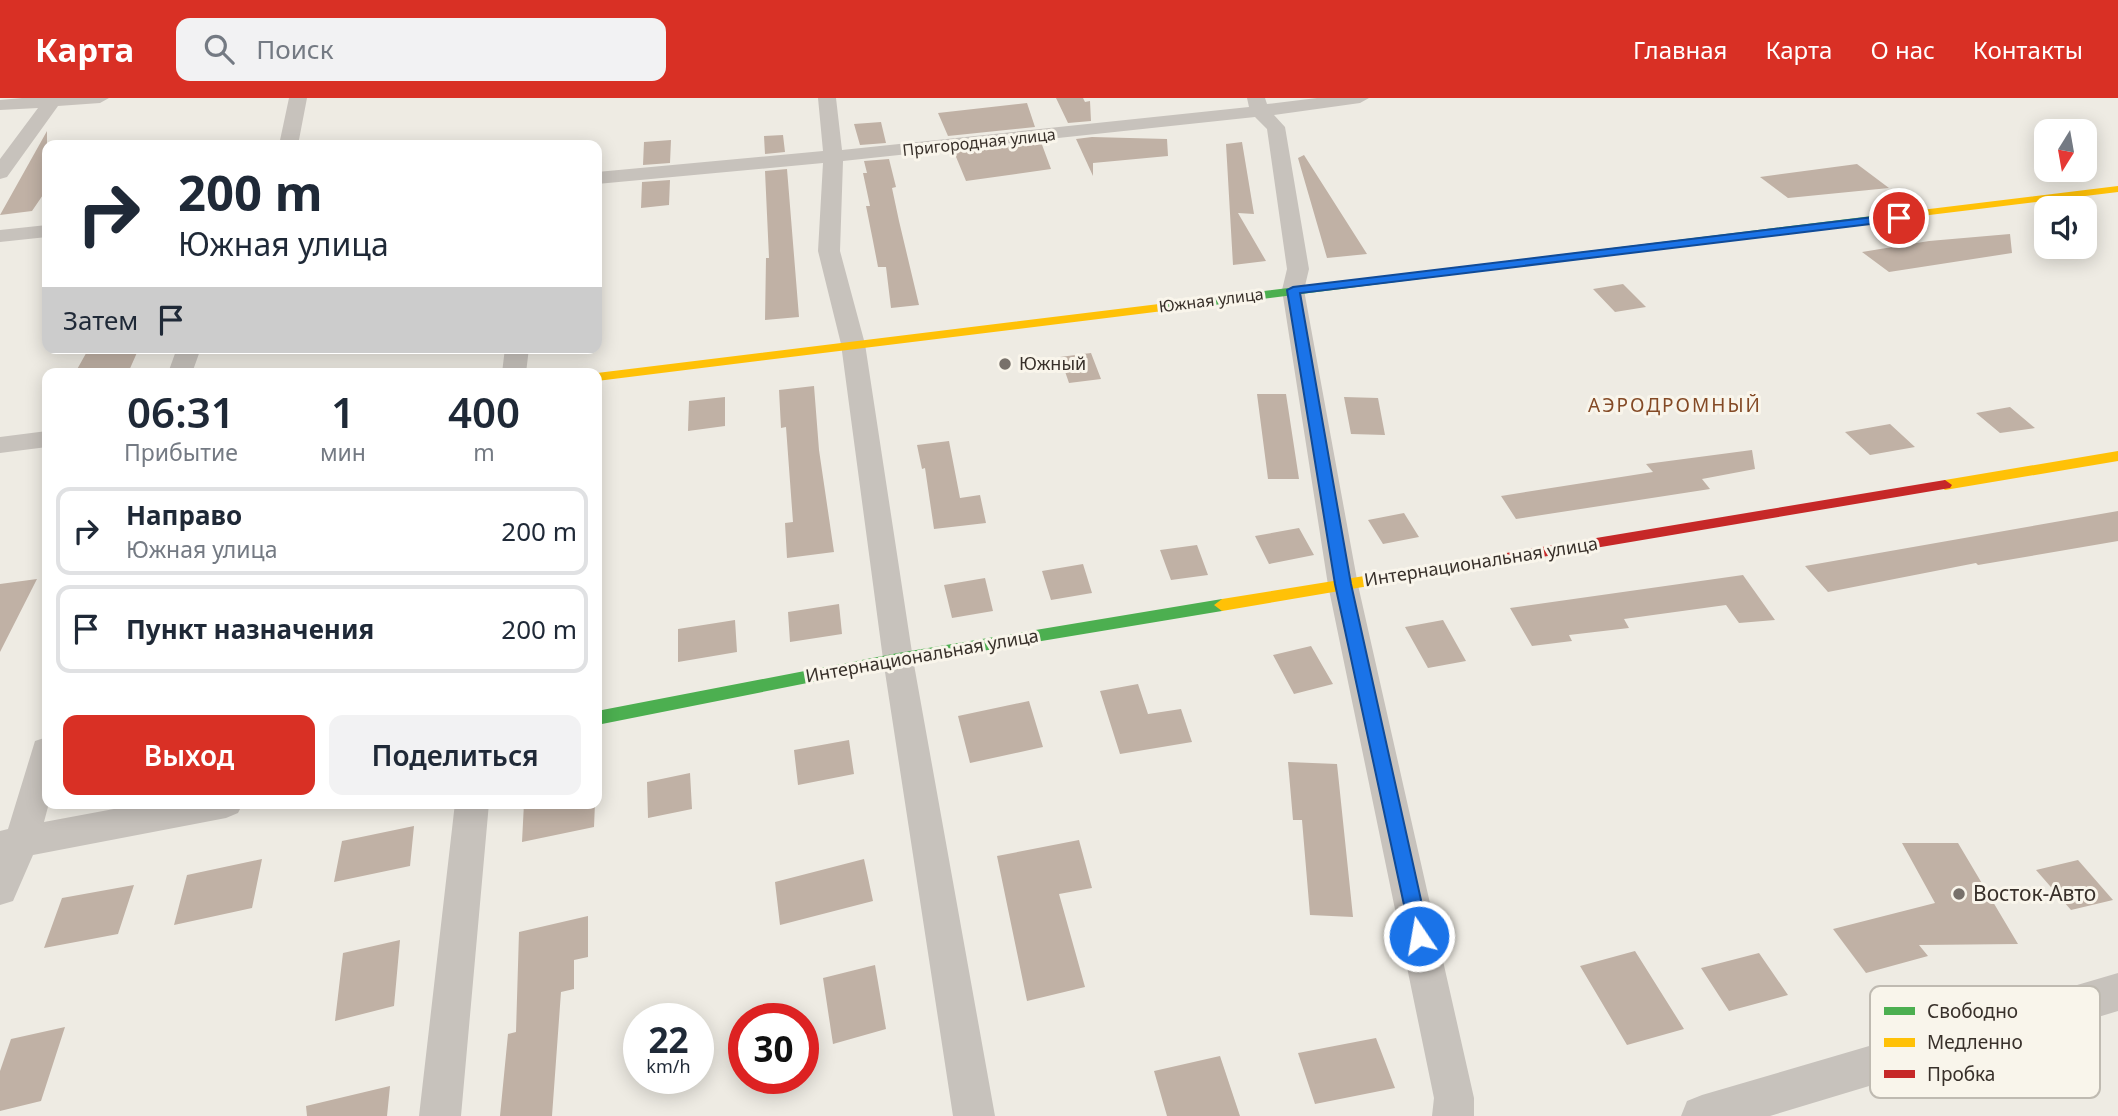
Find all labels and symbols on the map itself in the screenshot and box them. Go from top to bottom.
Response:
north arrow [2034,119,2096,182]
street label: Пригородная улица [901,123,1057,161]
pin [1869,188,1929,248]
street label: Южная улица [1157,283,1265,317]
place label: Южный [1019,351,1086,375]
marker: Южный [997,356,1013,372]
district label: АЭРОДРОМНЫЙ [1588,392,1762,418]
street label: Интернациональная улица [1362,531,1599,591]
street label: Интернациональная улица [803,623,1040,687]
place label: Восток-Авто [1973,879,2096,907]
marker: Восток-Авто [1951,886,1967,902]
position arrow [1382,899,1456,973]
legend [1870,986,2100,1098]
text: Свободно [1927,998,2018,1024]
speed limit sign: 30 [728,1003,819,1094]
text: Медленно [1927,1029,2023,1055]
text: Пробка [1927,1061,1995,1087]

